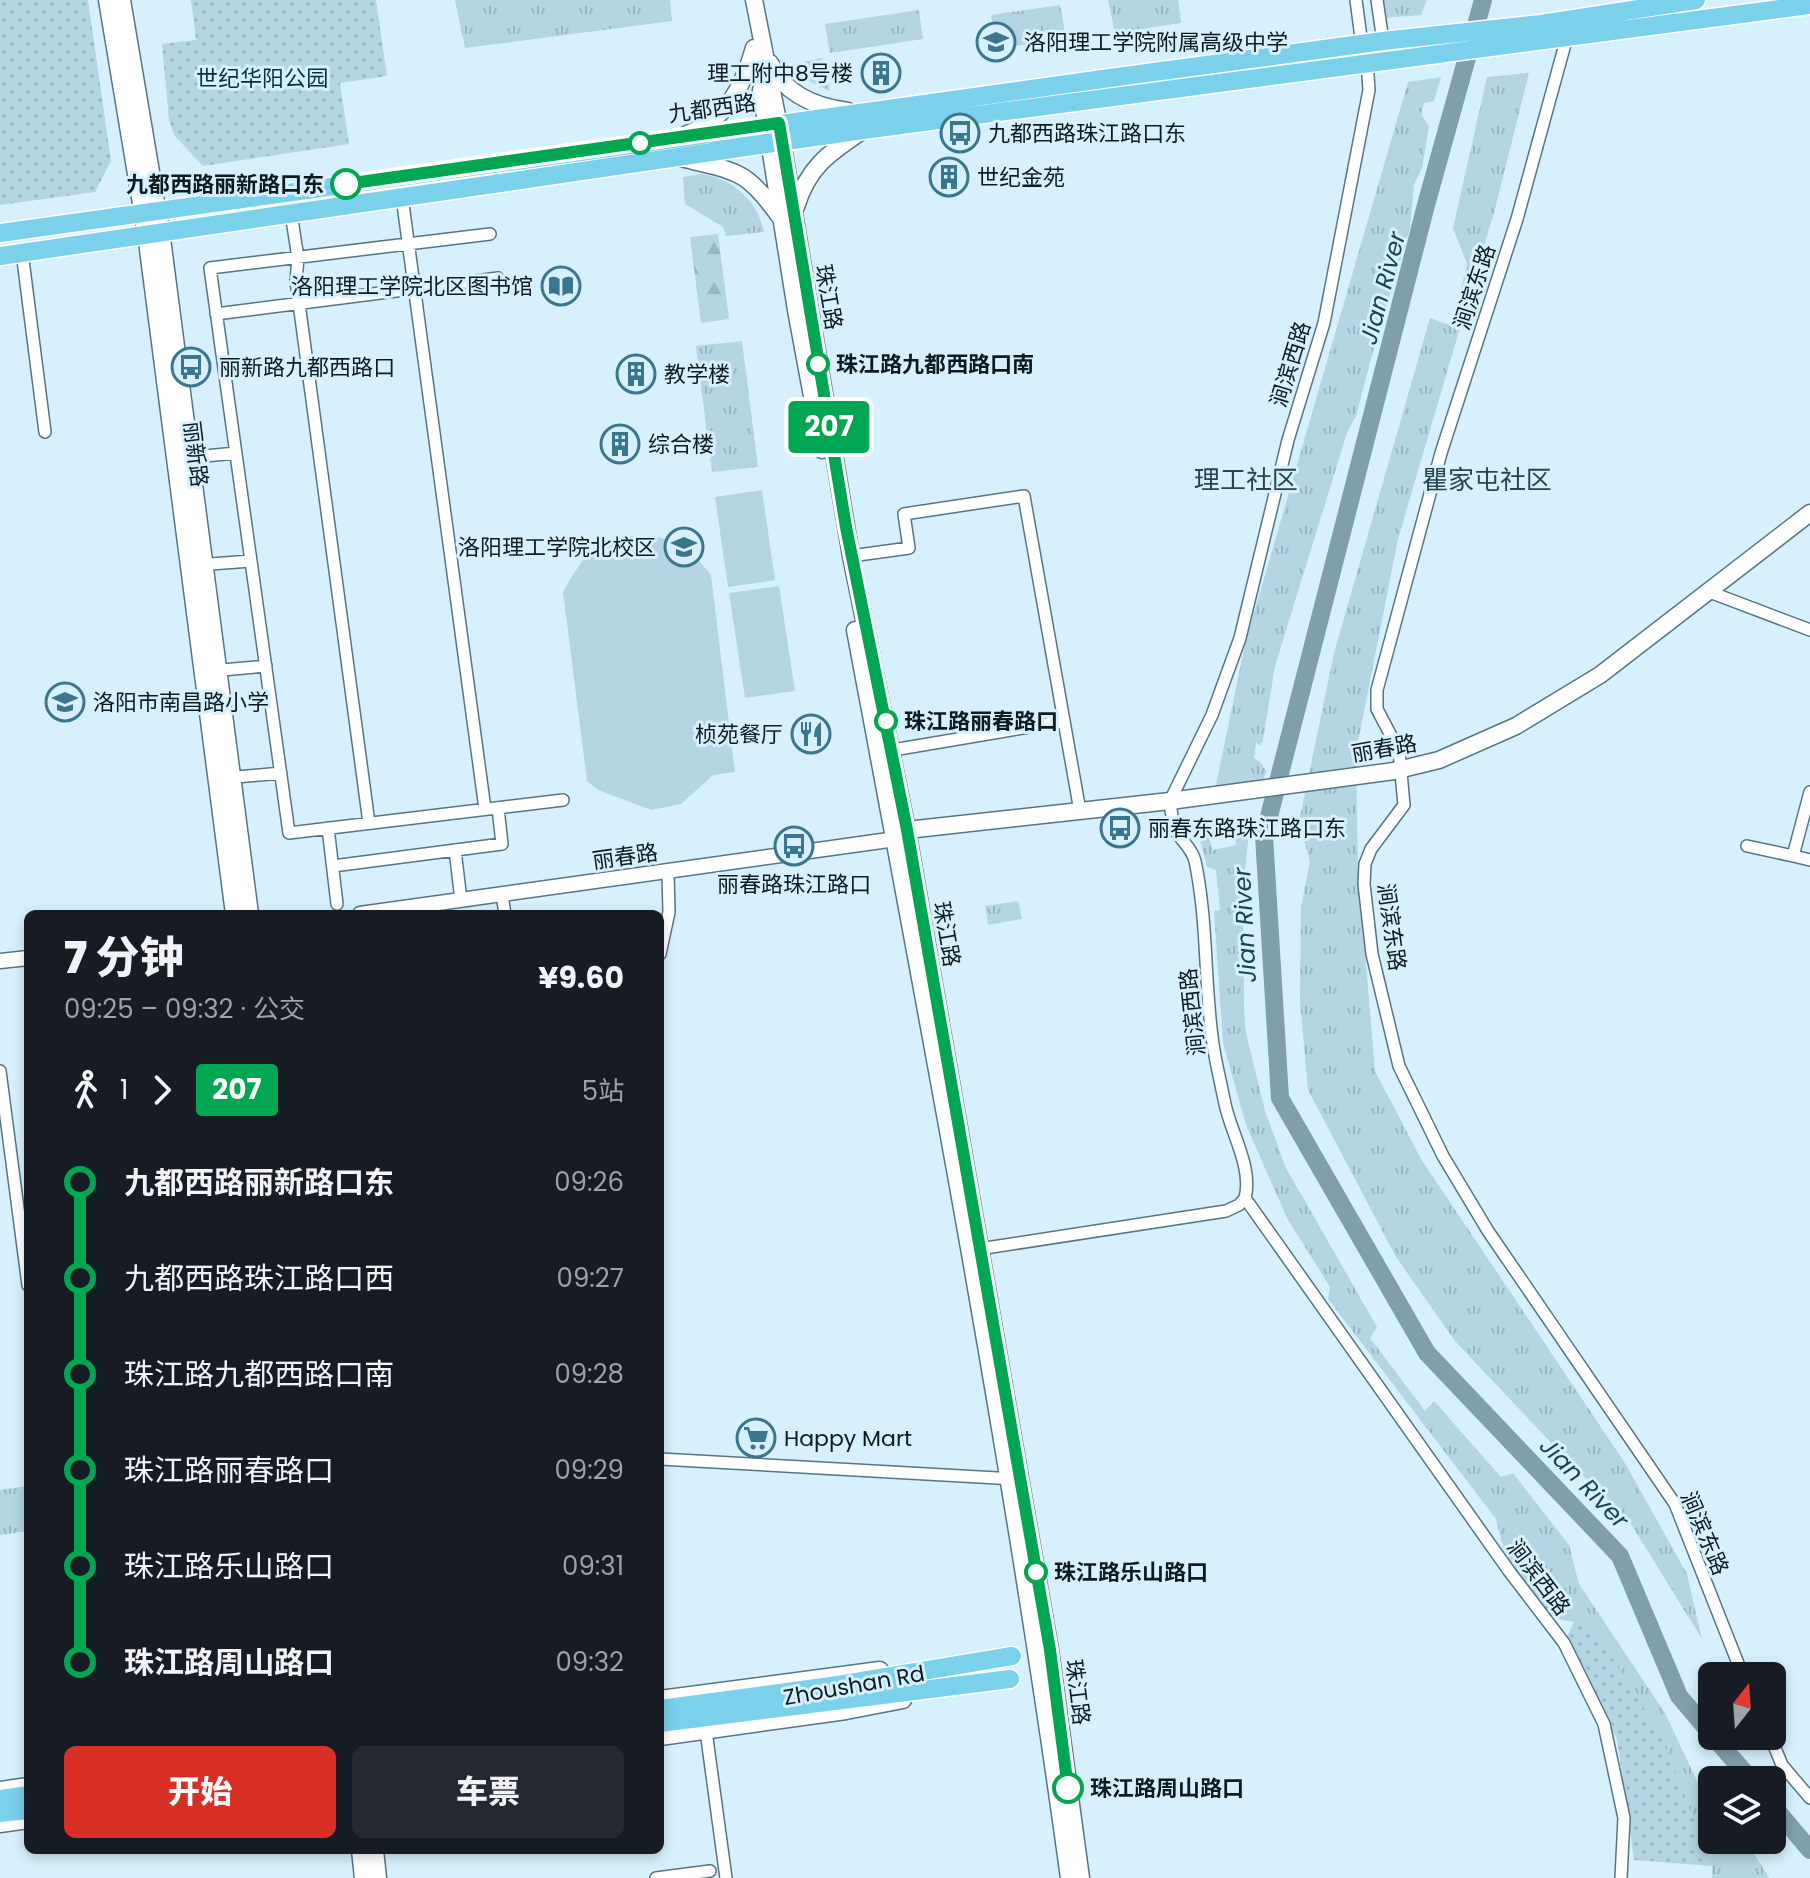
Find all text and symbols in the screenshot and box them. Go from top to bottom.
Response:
school or university icon: 洛阳理工学院附属高级中学 [975,21,1017,63]
place label: 洛阳理工学院附属高级中学 [1024,27,1288,58]
building icon: 理工附中8号楼 [860,52,902,94]
place label: 理工附中8号楼 [707,58,853,89]
park label: 世纪华阳公园 [196,63,328,94]
street label: 九都西路 [666,87,758,130]
bus stop icon: 九都西路珠江路口东 [939,112,981,154]
place label: 九都西路珠江路口东 [988,118,1186,149]
unlabelled marker [629,132,651,154]
building icon: 世纪金苑 [928,156,970,198]
place label: 世纪金苑 [977,162,1065,193]
place label: 九都西路丽新路口东 [126,169,324,200]
marker: 九都西路丽新路口东 [331,169,361,199]
water label: Jian River [1352,227,1414,348]
street label: 涧滨东路 [1446,241,1503,334]
street label: 珠江路 [808,262,850,332]
library icon: 洛阳理工学院北区图书馆 [540,265,582,307]
place label: 洛阳理工学院北区图书馆 [291,271,533,302]
street label: 涧滨西路 [1263,318,1318,411]
bus stop icon: 丽新路九都西路口 [170,346,212,388]
place label: 珠江路九都西路口南 [836,349,1034,380]
place label: 丽新路九都西路口 [219,352,395,383]
building icon: 教学楼 [615,353,657,395]
marker: 珠江路九都西路口南 [807,353,829,375]
place label: 教学楼 [664,359,730,390]
line badge: 207 [783,401,875,453]
text: 207 [804,407,854,446]
street label: 丽新路 [176,419,215,489]
building icon: 综合楼 [599,423,641,465]
place label: 综合楼 [648,429,714,460]
district label: 理工社区 [1194,462,1298,498]
district label: 瞿家屯社区 [1422,462,1552,498]
school or university icon: 洛阳理工学院北校区 [663,526,705,568]
place label: 洛阳理工学院北校区 [458,532,656,563]
school or university icon: 洛阳市南昌路小学 [44,681,86,723]
place label: 洛阳市南昌路小学 [93,687,269,718]
place label: 珠江路丽春路口 [904,706,1058,737]
marker: 珠江路丽春路口 [875,710,897,732]
restaurant icon: 桢苑餐厅 [790,713,832,755]
place label: 桢苑餐厅 [695,719,783,750]
street label: 丽春路 [1349,727,1419,769]
bus stop icon: 丽春东路珠江路口东 [1099,807,1141,849]
place label: 丽春东路珠江路口东 [1148,813,1346,844]
bus stop icon: 丽春路珠江路口 [773,825,815,867]
street label: 丽春路 [590,837,660,876]
water label: Jian River [1225,866,1264,983]
place label: 丽春路珠江路口 [717,869,871,900]
street label: 涧滨东路 [1370,881,1413,973]
street label: 珠江路 [926,899,968,969]
text: 7 分钟 [64,927,183,988]
text: ¥9.60 [538,956,624,999]
street label: 涧滨西路 [1172,967,1213,1057]
text: 09:25 – 09:32 · 公交 [64,991,305,1027]
icon: walk [64,1068,108,1112]
icon: forward [140,1068,184,1112]
text: 207 [212,1070,262,1109]
text: 1 [120,1072,128,1108]
text: 5站 [582,1073,624,1109]
text: 九都西路丽新路口东 [124,1161,394,1204]
text: 09:26 [554,1164,624,1200]
text: 九都西路珠江路口西 [124,1257,394,1300]
text: 09:27 [557,1260,624,1296]
text: 珠江路九都西路口南 [124,1353,394,1396]
text: 09:28 [554,1356,624,1392]
supermarket icon: Happy Mart [735,1417,777,1459]
place label: Happy Mart [784,1423,912,1454]
water label: Jian River [1532,1430,1637,1536]
text: 珠江路丽春路口 [124,1449,334,1492]
text: 09:29 [554,1452,624,1488]
street label: 涧滨东路 [1673,1487,1736,1580]
street label: 涧滨西路 [1500,1533,1577,1622]
text: 珠江路乐山路口 [124,1545,334,1588]
text: 09:31 [562,1548,624,1584]
place label: 珠江路乐山路口 [1054,1557,1208,1588]
marker: 珠江路乐山路口 [1025,1561,1047,1583]
text: 珠江路周山路口 [124,1641,334,1684]
text: 09:32 [555,1644,624,1680]
street label: 珠江路 [1058,1657,1097,1727]
street label: Zhoushan Rd [781,1658,927,1713]
north arrow [1698,1662,1786,1750]
map controls [1698,1662,1786,1854]
button: 开始 [64,1746,336,1838]
button: 车票 [352,1746,624,1838]
button: layers [1698,1766,1786,1854]
marker: 珠江路周山路口 [1053,1773,1083,1803]
place label: 珠江路周山路口 [1090,1773,1244,1804]

